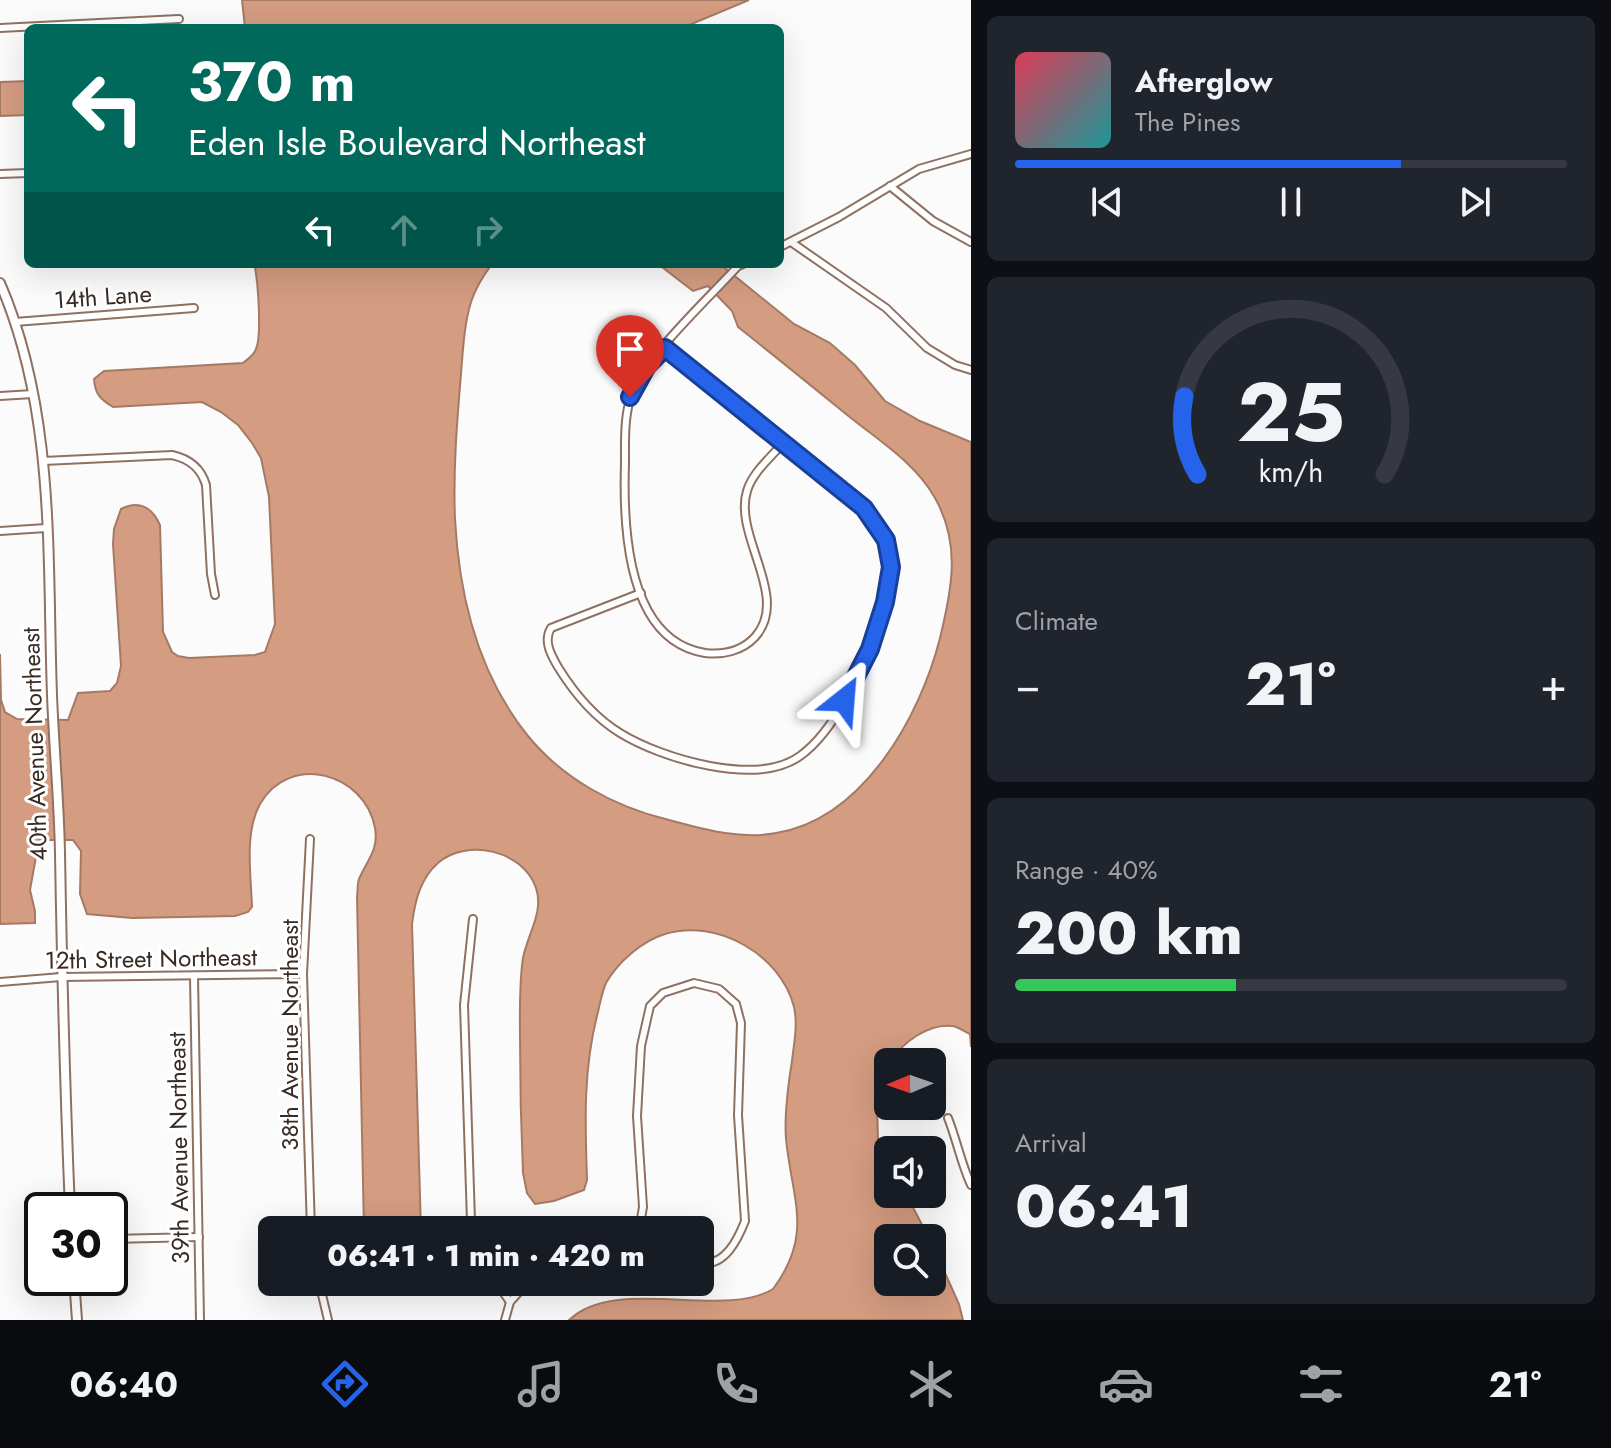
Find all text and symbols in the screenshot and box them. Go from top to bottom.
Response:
text: 370 m [188,41,356,122]
icon: left [56,56,160,160]
text: Afterglow [1135,60,1272,103]
text: The Pines [1135,103,1240,141]
text: Eden Isle Boulevard Northeast [188,116,646,168]
icon: previous [1085,180,1129,224]
icon: pause [1269,180,1313,224]
icon: next [1453,180,1497,224]
icon: left [298,208,342,252]
icon: ahead [382,208,426,252]
icon: right [466,208,510,252]
street label: 14th Lane [53,276,153,317]
pin [596,315,664,397]
icon: arrive [608,327,652,371]
text: 25 [1237,352,1345,472]
text: km/h [1259,451,1323,493]
text: Climate [1015,602,1098,640]
street label: 40th Avenue Northeast [13,626,56,861]
text: 21° [1245,641,1336,728]
text: − [1015,653,1041,717]
text: + [1540,653,1567,717]
position arrow [802,658,886,742]
text: Range · 40% [1015,851,1158,889]
text: 200 km [1015,890,1243,977]
street label: 38th Avenue Northeast [272,919,307,1151]
street label: 12th Street Northeast [45,939,258,978]
street label: 39th Avenue Northeast [159,1031,198,1264]
north arrow [874,1048,946,1120]
map controls [874,1048,946,1296]
text: Arrival [1015,1124,1087,1162]
button: sound [874,1136,946,1208]
text: 06:41 [1015,1163,1193,1250]
speed limit sign: 30 [24,1192,128,1296]
button: search [874,1224,946,1296]
text: 06:41 · 1 min · 420 m [327,1234,645,1277]
icon: directions [317,1356,373,1412]
icon: music [513,1356,569,1412]
icon: phone [708,1356,764,1412]
icon: climate [903,1356,959,1412]
icon: car [1098,1356,1154,1412]
icon: filters [1293,1356,1349,1412]
text: 06:40 [70,1358,178,1410]
text: 21° [1489,1358,1541,1410]

